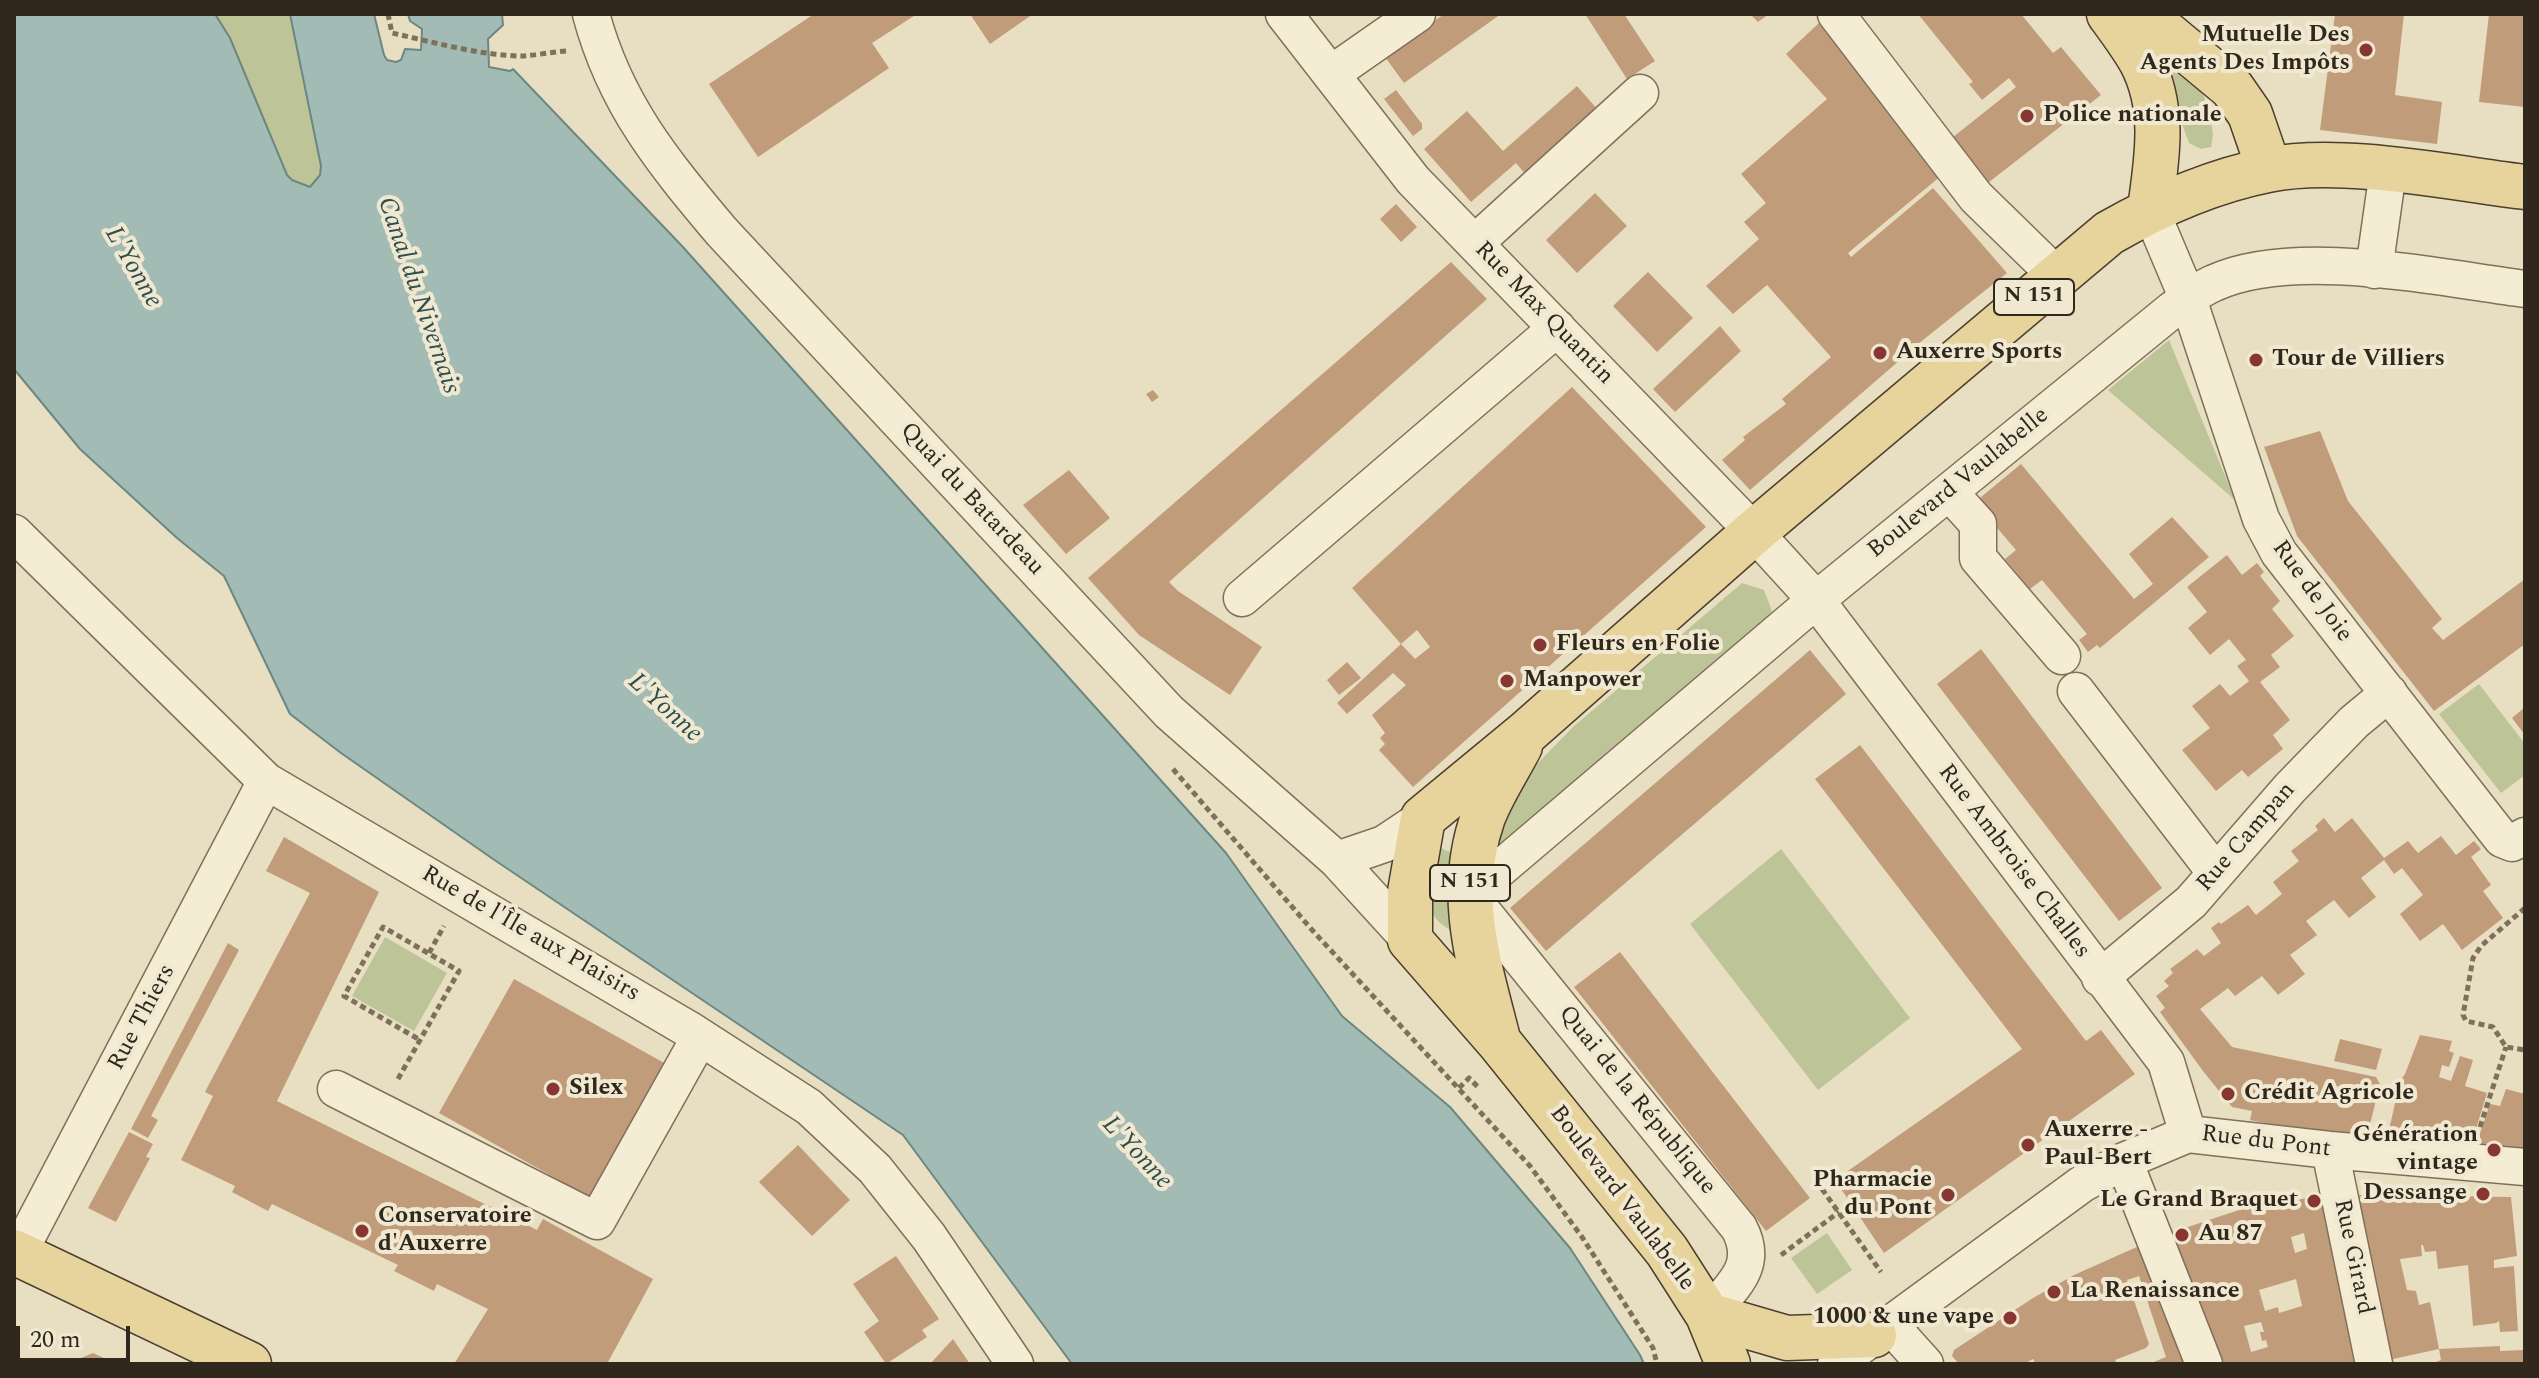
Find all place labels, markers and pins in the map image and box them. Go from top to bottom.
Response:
place label: Mutuelle Des Agents Des Impôts [2140,22,2350,78]
marker: Mutuelle Des Agents Des Impôts [2357,41,2375,59]
place label: Police nationale [2043,102,2222,130]
marker: Police nationale [2018,107,2036,125]
place label: Auxerre Sports [1896,339,2063,367]
marker: Auxerre Sports [1871,344,1889,362]
place label: Tour de Villiers [2272,346,2445,374]
marker: Tour de Villiers [2247,351,2265,369]
place label: Fleurs en Folie [1556,631,1720,659]
marker: Fleurs en Folie [1531,636,1549,654]
place label: Manpower [1523,667,1641,695]
marker: Manpower [1498,672,1516,690]
place label: Silex [569,1075,623,1103]
marker: Silex [544,1080,562,1098]
place label: Crédit Agricole [2244,1080,2414,1108]
marker: Crédit Agricole [2219,1085,2237,1103]
place label: Auxerre - Paul-Bert [2044,1117,2152,1173]
place label: Génération vintage [2353,1122,2478,1178]
marker: Auxerre - Paul-Bert [2019,1136,2037,1154]
marker: Génération vintage [2485,1141,2503,1159]
place label: Pharmacie du Pont [1813,1167,1932,1223]
place label: Dessange [2363,1180,2467,1208]
marker: Dessange [2474,1185,2492,1203]
marker: Pharmacie du Pont [1939,1186,1957,1204]
place label: Le Grand Braquet [2100,1187,2298,1215]
marker: Le Grand Braquet [2305,1192,2323,1210]
place label: Conservatoire d'Auxerre [378,1203,532,1259]
place label: Au 87 [2198,1221,2263,1249]
marker: Conservatoire d'Auxerre [353,1222,371,1240]
marker: Au 87 [2173,1226,2191,1244]
place label: La Renaissance [2070,1278,2240,1306]
marker: La Renaissance [2045,1283,2063,1301]
place label: 1000 & une vape [1813,1304,1994,1332]
marker: 1000 & une vape [2001,1309,2019,1327]

